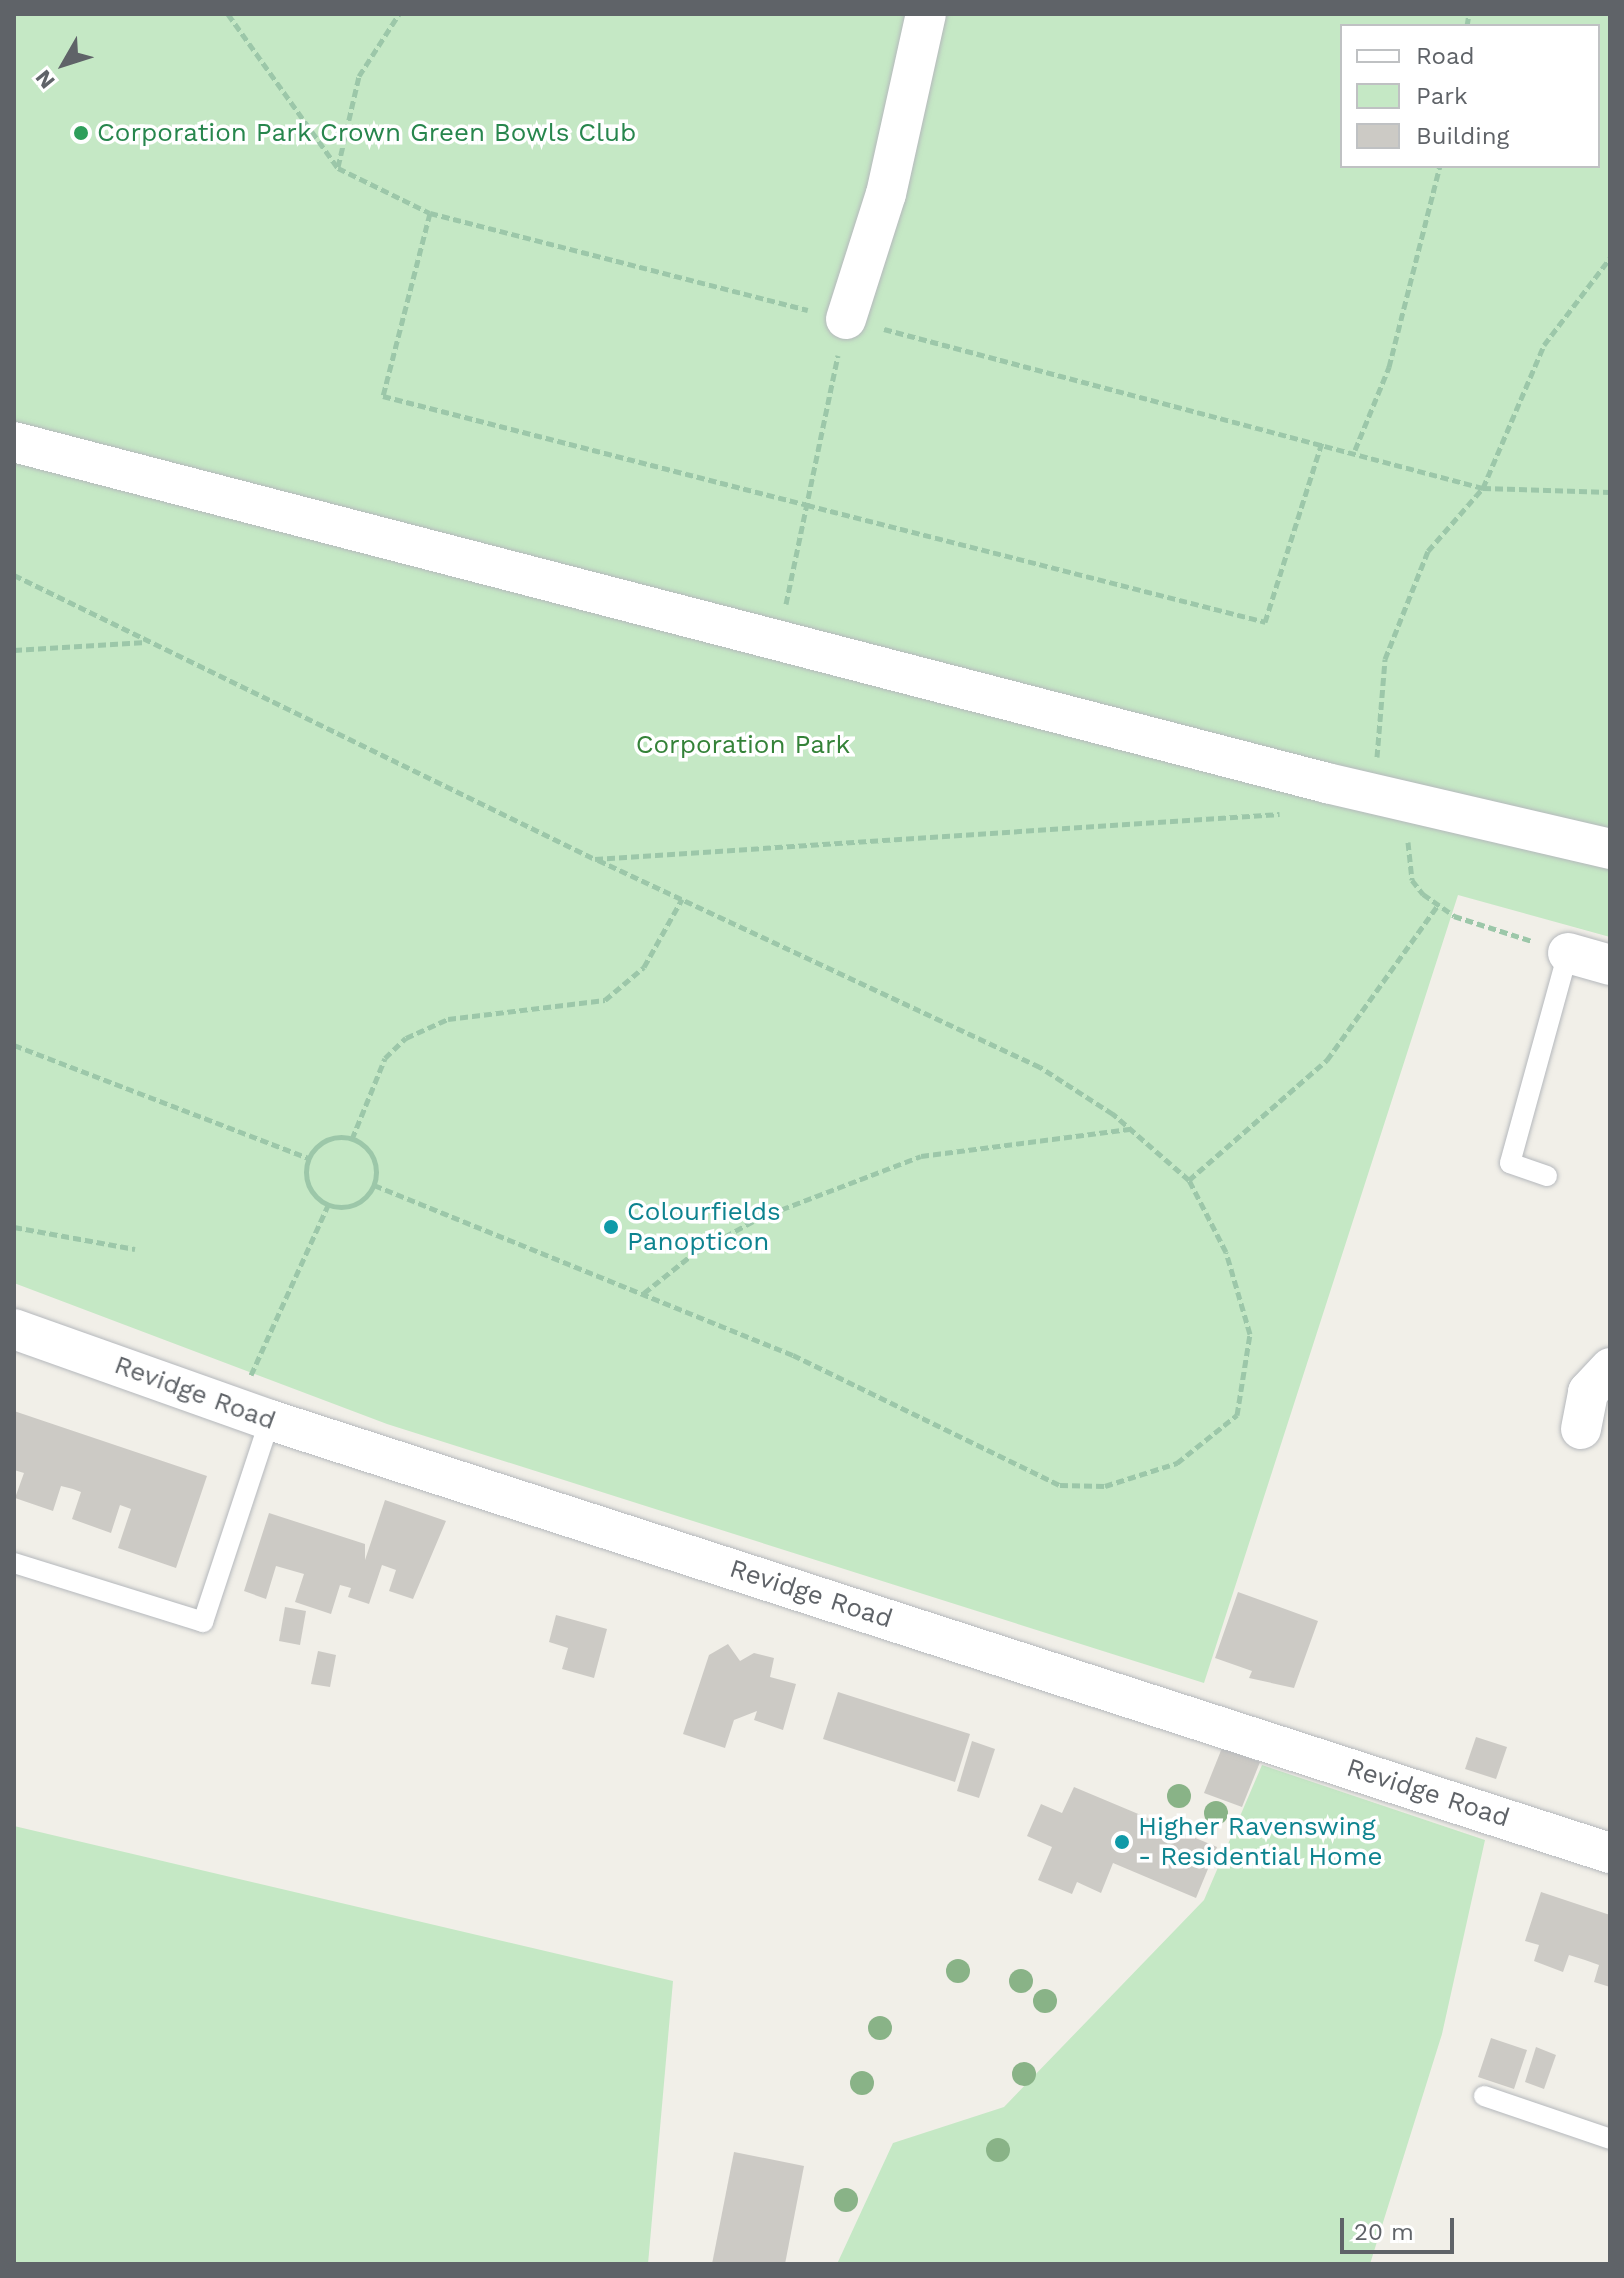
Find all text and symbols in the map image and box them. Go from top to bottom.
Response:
north arrow [24,24,104,104]
legend [1340,24,1600,168]
text: Road [1416,42,1475,70]
text: N [30,65,60,94]
text: Park [1416,82,1468,110]
place label: Corporation Park Crown Green Bowls Club [97,117,637,149]
text: Building [1416,122,1509,150]
marker: Corporation Park Crown Green Bowls Club [72,124,90,142]
park label: Corporation Park [636,729,850,761]
place label: Colourfields Panopticon [627,1196,781,1258]
marker: Colourfields Panopticon [602,1218,620,1236]
street label: Revidge Road [110,1349,280,1437]
street label: Revidge Road [726,1553,896,1635]
street label: Revidge Road [1343,1752,1513,1834]
place label: Higher Ravenswing - Residential Home [1138,1811,1383,1872]
marker: Higher Ravenswing - Residential Home [1113,1833,1131,1851]
scale bar [1344,2202,1458,2252]
text: 20 m [1354,2218,1414,2246]

